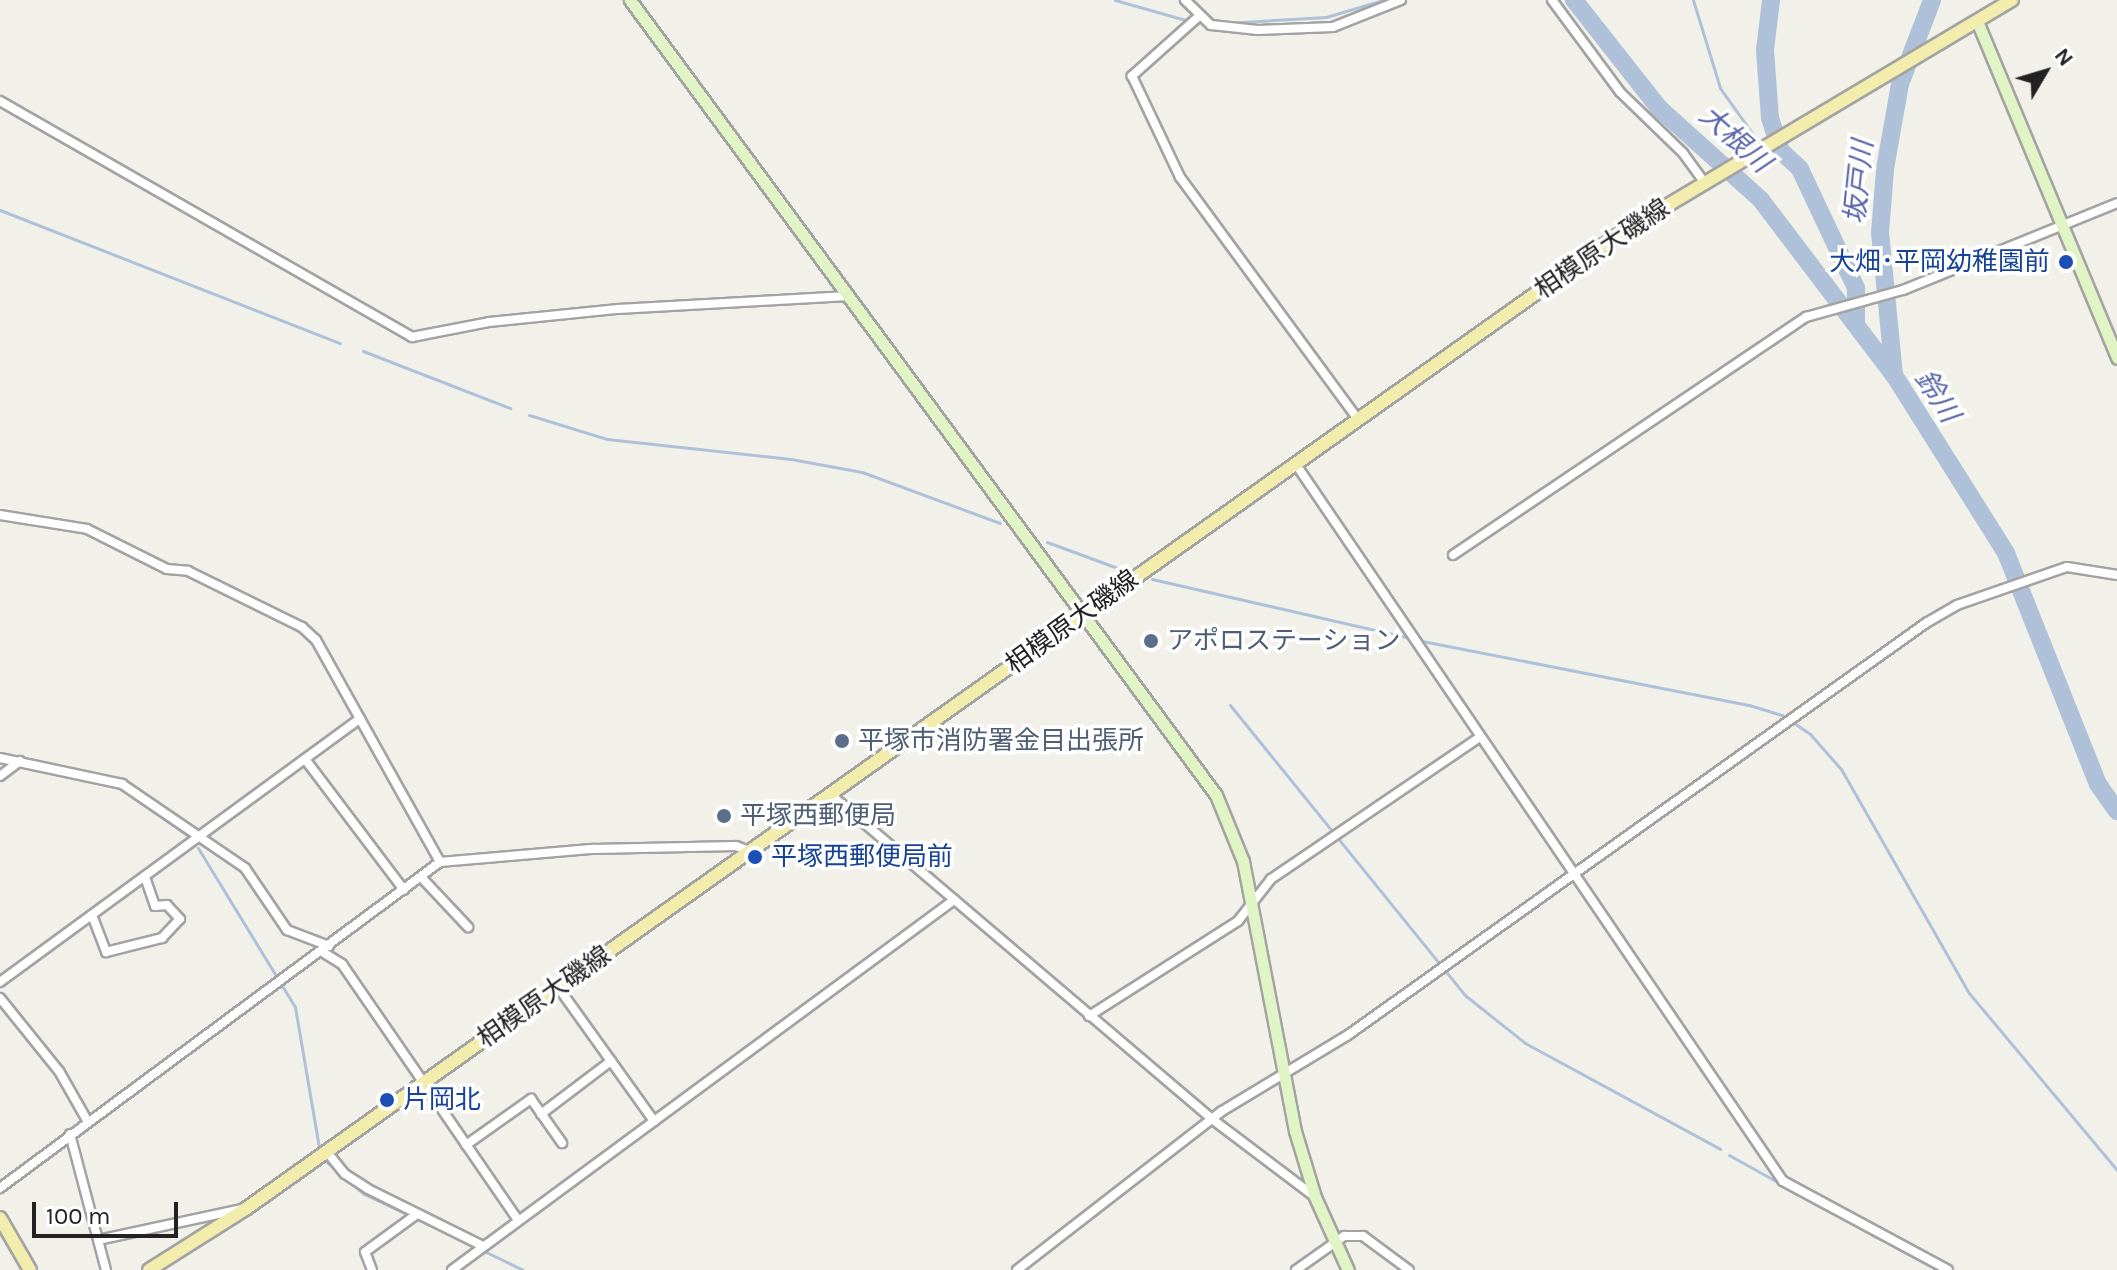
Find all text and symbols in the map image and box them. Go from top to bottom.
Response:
north arrow [2005,32,2085,112]
text: N [2049,43,2079,71]
water label: 大根川 [1693,98,1777,180]
water label: 坂戸川 [1838,138,1880,226]
street label: 相模原大磯線 [1529,192,1675,306]
place label: 大畑･平岡幼稚園前 [1829,246,2050,278]
marker: 大畑･平岡幼稚園前 [2057,253,2075,271]
water label: 鈴川 [1908,363,1966,429]
street label: 相模原大磯線 [1000,564,1144,680]
place label: アポロステーション [1167,625,1401,657]
marker: アポロステーション [1142,632,1160,650]
place label: 平塚市消防署金目出張所 [858,725,1144,757]
marker: 平塚市消防署金目出張所 [833,732,851,750]
place label: 平塚西郵便局 [740,800,896,832]
marker: 平塚西郵便局 [715,807,733,825]
place label: 平塚西郵便局前 [771,841,953,873]
marker: 平塚西郵便局前 [746,848,764,866]
street label: 相模原大磯線 [471,939,617,1055]
place label: 片岡北 [403,1084,481,1116]
marker: 片岡北 [378,1091,396,1109]
scale bar [36,1186,182,1236]
text: 100 m [46,1202,111,1230]

